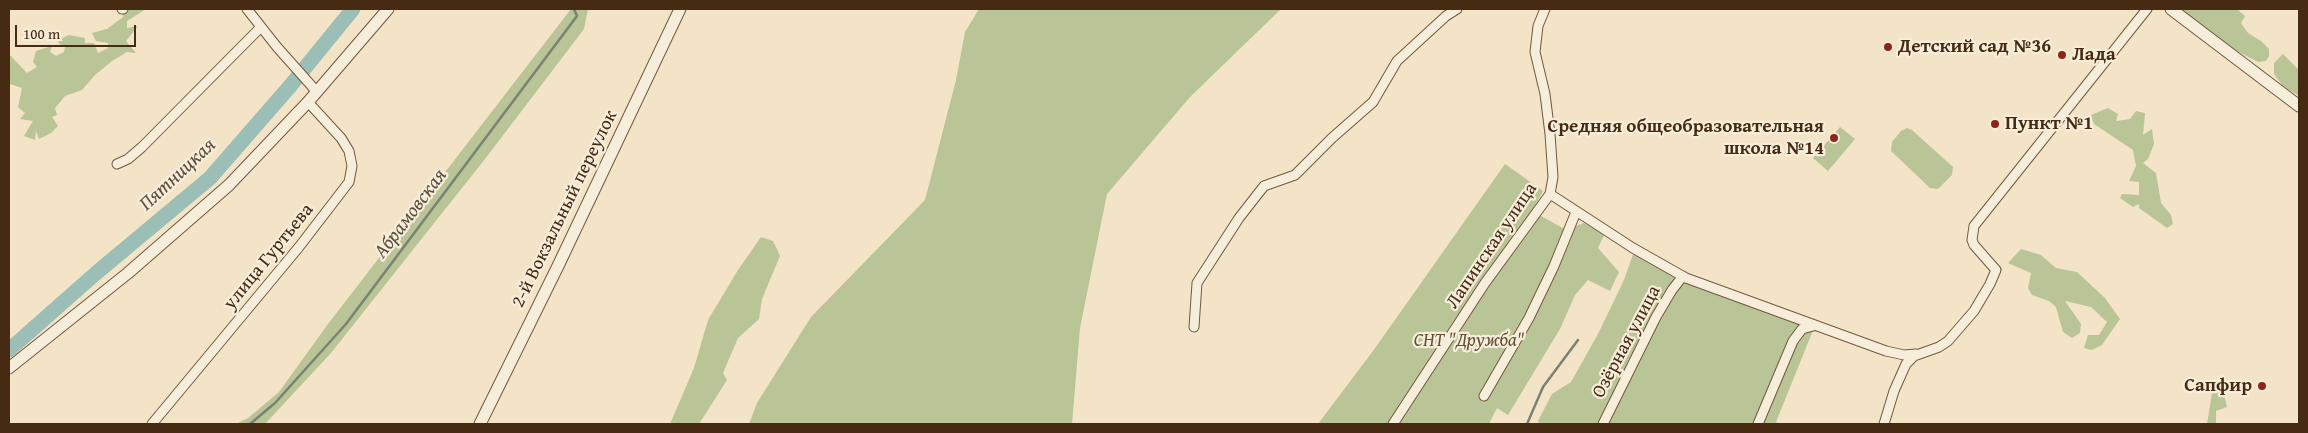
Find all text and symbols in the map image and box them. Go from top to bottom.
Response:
scale bar [18,15,139,47]
text: 100 m [23,23,60,44]
place label: Детский сад №36 [1898,36,2051,58]
marker: Детский сад №36 [1882,41,1894,53]
place label: Лада [2072,44,2116,66]
marker: Лада [2056,49,2068,61]
street label: 2-й Вокзальный переулок [507,107,623,311]
place label: Пункт №1 [2005,113,2093,135]
place label: Средняя общеобразовательная школа №14 [1548,116,1824,160]
marker: Пункт №1 [1989,118,2001,130]
marker: Средняя общеобразовательная школа №14 [1828,132,1840,144]
water label: Пятницкая [135,134,221,216]
water label: Абрамовская [370,164,452,264]
street label: Лапинская улица [1442,179,1542,313]
street label: улица Гуртьева [219,199,319,315]
street label: Озёрная улица [1588,282,1666,402]
park label: СНТ "Дружба" [1414,330,1524,352]
place label: Сапфир [2184,375,2252,397]
marker: Сапфир [2256,380,2268,392]

